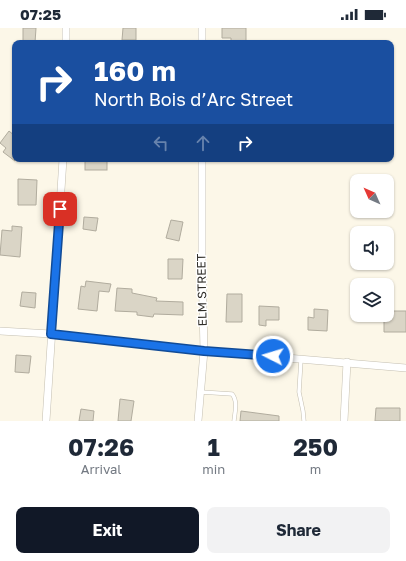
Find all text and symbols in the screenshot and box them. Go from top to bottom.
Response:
text: 07:25 [20,5,61,23]
text: 160 m [94,54,176,87]
icon: right [28,56,80,108]
text: North Bois d’Arc Street [94,88,293,110]
icon: left [150,132,172,154]
icon: ahead [192,132,214,154]
icon: right [234,132,256,154]
north arrow [350,174,394,218]
map controls [350,174,394,322]
pin [43,192,77,226]
icon: arrive [49,198,71,220]
button: sound [350,226,394,270]
street label: ELM STREET [193,253,210,327]
button: layers [350,278,394,322]
position arrow [252,335,294,377]
text: 07:26 [68,432,134,461]
text: 1 [207,432,220,461]
text: 250 [293,432,338,461]
text: Arrival [81,461,121,477]
text: min [202,461,225,477]
text: m [310,461,321,477]
button: Exit [16,507,199,553]
button: Share [207,507,390,553]

